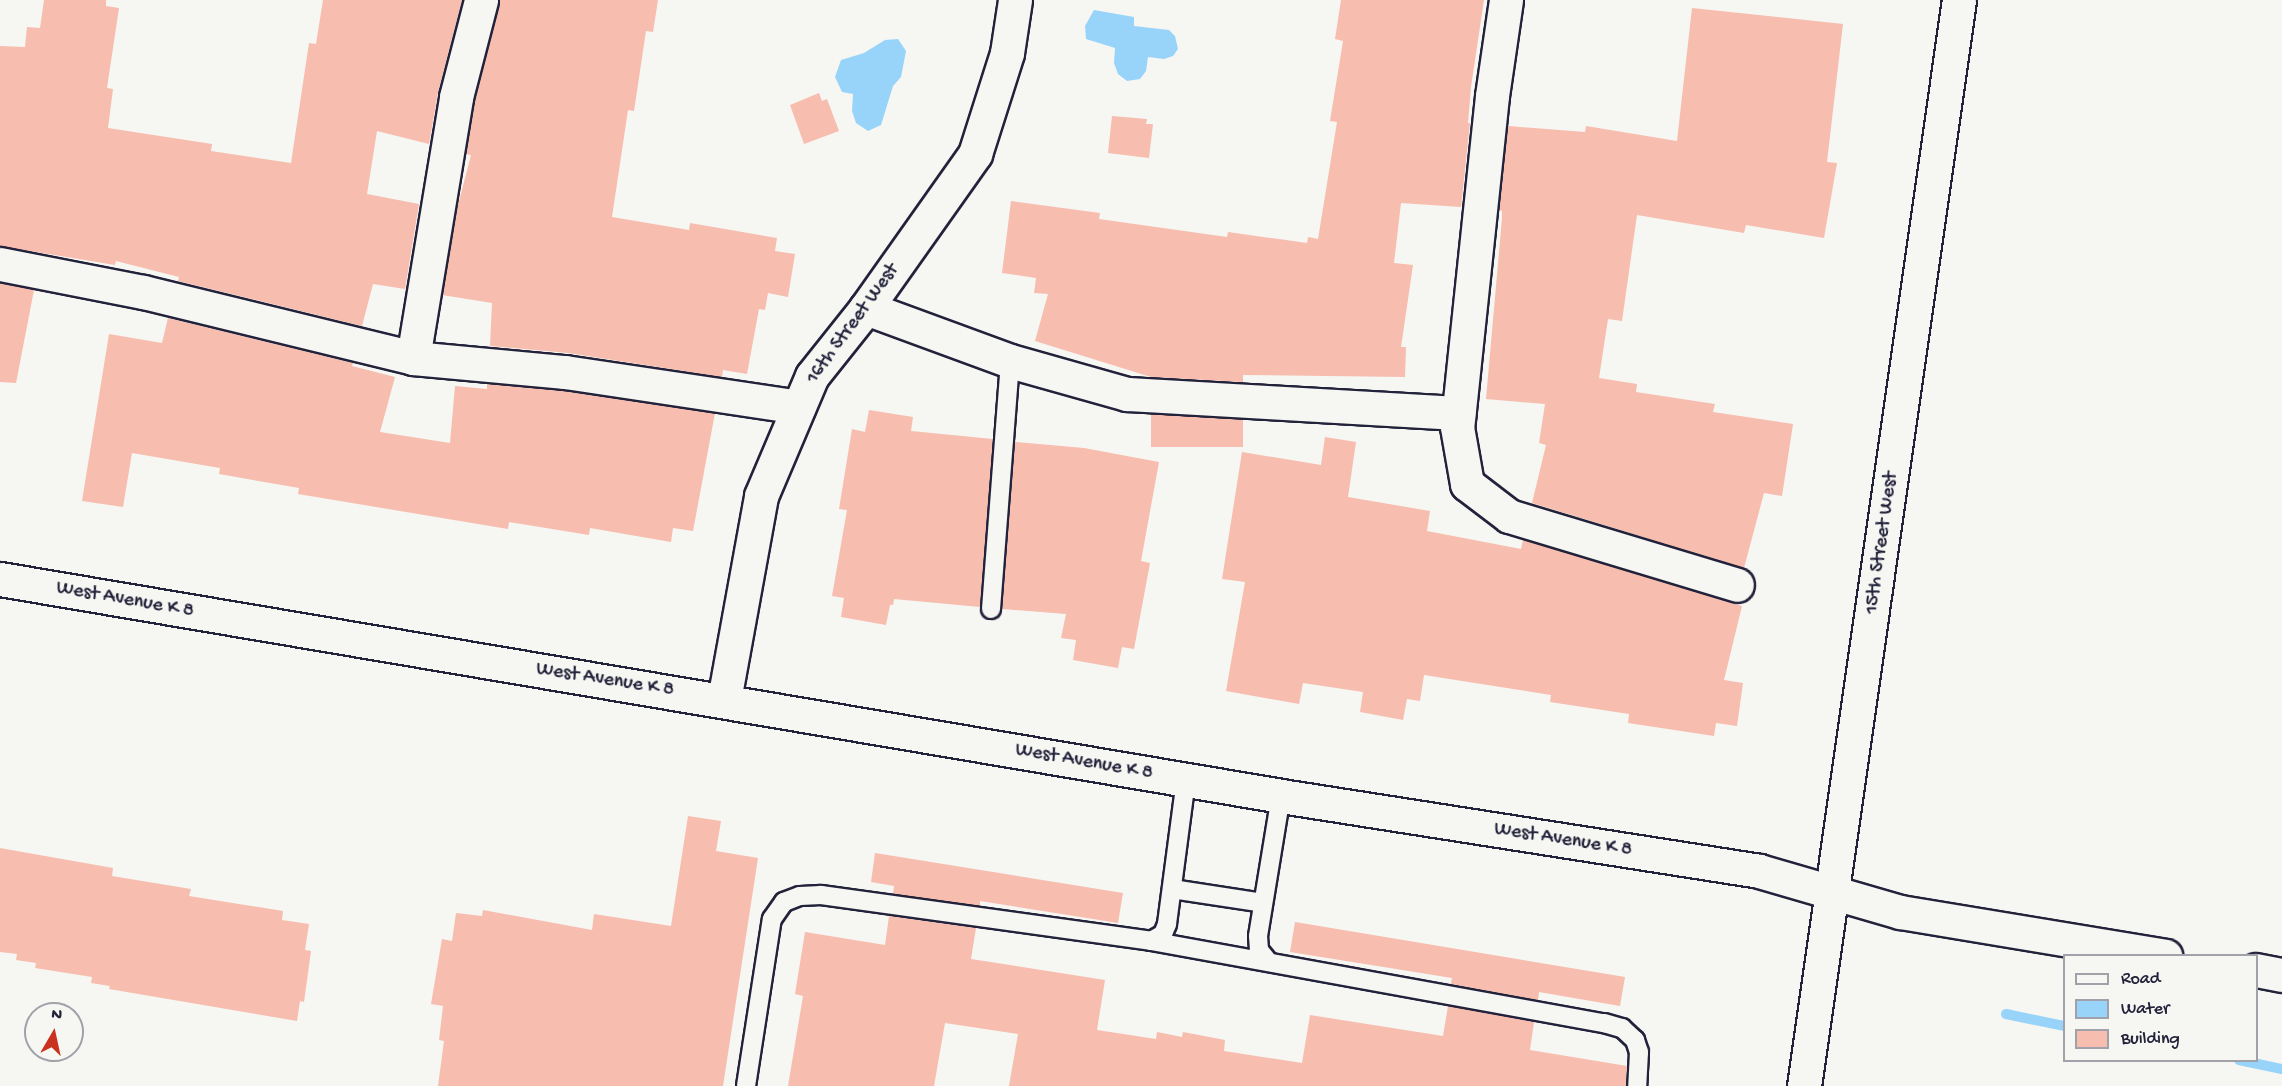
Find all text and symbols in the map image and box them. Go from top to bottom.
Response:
street label: 16th Street West [801,259,905,389]
street label: 15th Street West [1860,470,1904,616]
street label: West Avenue K 8 [54,576,196,624]
street label: West Avenue K 8 [534,657,676,703]
street label: West Avenue K 8 [1013,738,1155,786]
street label: West Avenue K 8 [1492,817,1634,863]
legend [2063,954,2258,1062]
text: Road [2121,969,2160,990]
text: Water [2121,999,2169,1020]
north arrow [24,1002,84,1062]
text: N [50,1006,63,1026]
text: Building [2121,1029,2180,1050]

